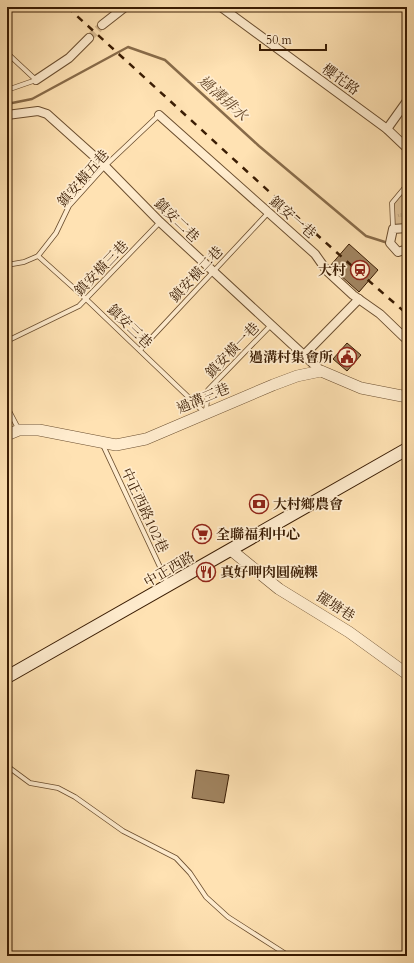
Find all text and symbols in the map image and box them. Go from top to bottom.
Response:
scale bar [260,26,326,52]
text: 50 m [266,32,293,48]
street label: 櫻花路 [318,59,363,99]
water label: 過溝排水 [194,70,253,127]
street label: 鎮安橫五巷 [53,146,114,211]
street label: 鎮安一巷 [265,192,320,243]
street label: 鎮安二巷 [150,194,203,247]
street label: 鎮安橫三巷 [70,237,133,300]
street label: 鎮安橫二巷 [166,242,227,306]
station icon: 大村 [349,259,371,281]
place label: 大村 [318,261,346,280]
street label: 鎮安三巷 [103,300,156,353]
street label: 鎮安橫一巷 [201,319,264,382]
public building icon: 過溝村集會所 [336,346,358,368]
place label: 過溝村集會所 [249,348,333,367]
street label: 過溝三巷 [174,379,233,418]
street label: 中正西路102巷 [117,465,172,556]
bank icon: 大村鄉農會 [248,493,270,515]
place label: 大村鄉農會 [273,495,343,514]
supermarket icon: 全聯福利中心 [191,523,213,545]
place label: 全聯福利中心 [216,525,300,544]
street label: 中正西路 [140,547,198,592]
restaurant icon: 真好呷肉圓碗粿 [195,561,217,583]
place label: 真好呷肉圓碗粿 [220,563,318,582]
street label: 擺塘巷 [313,587,359,626]

